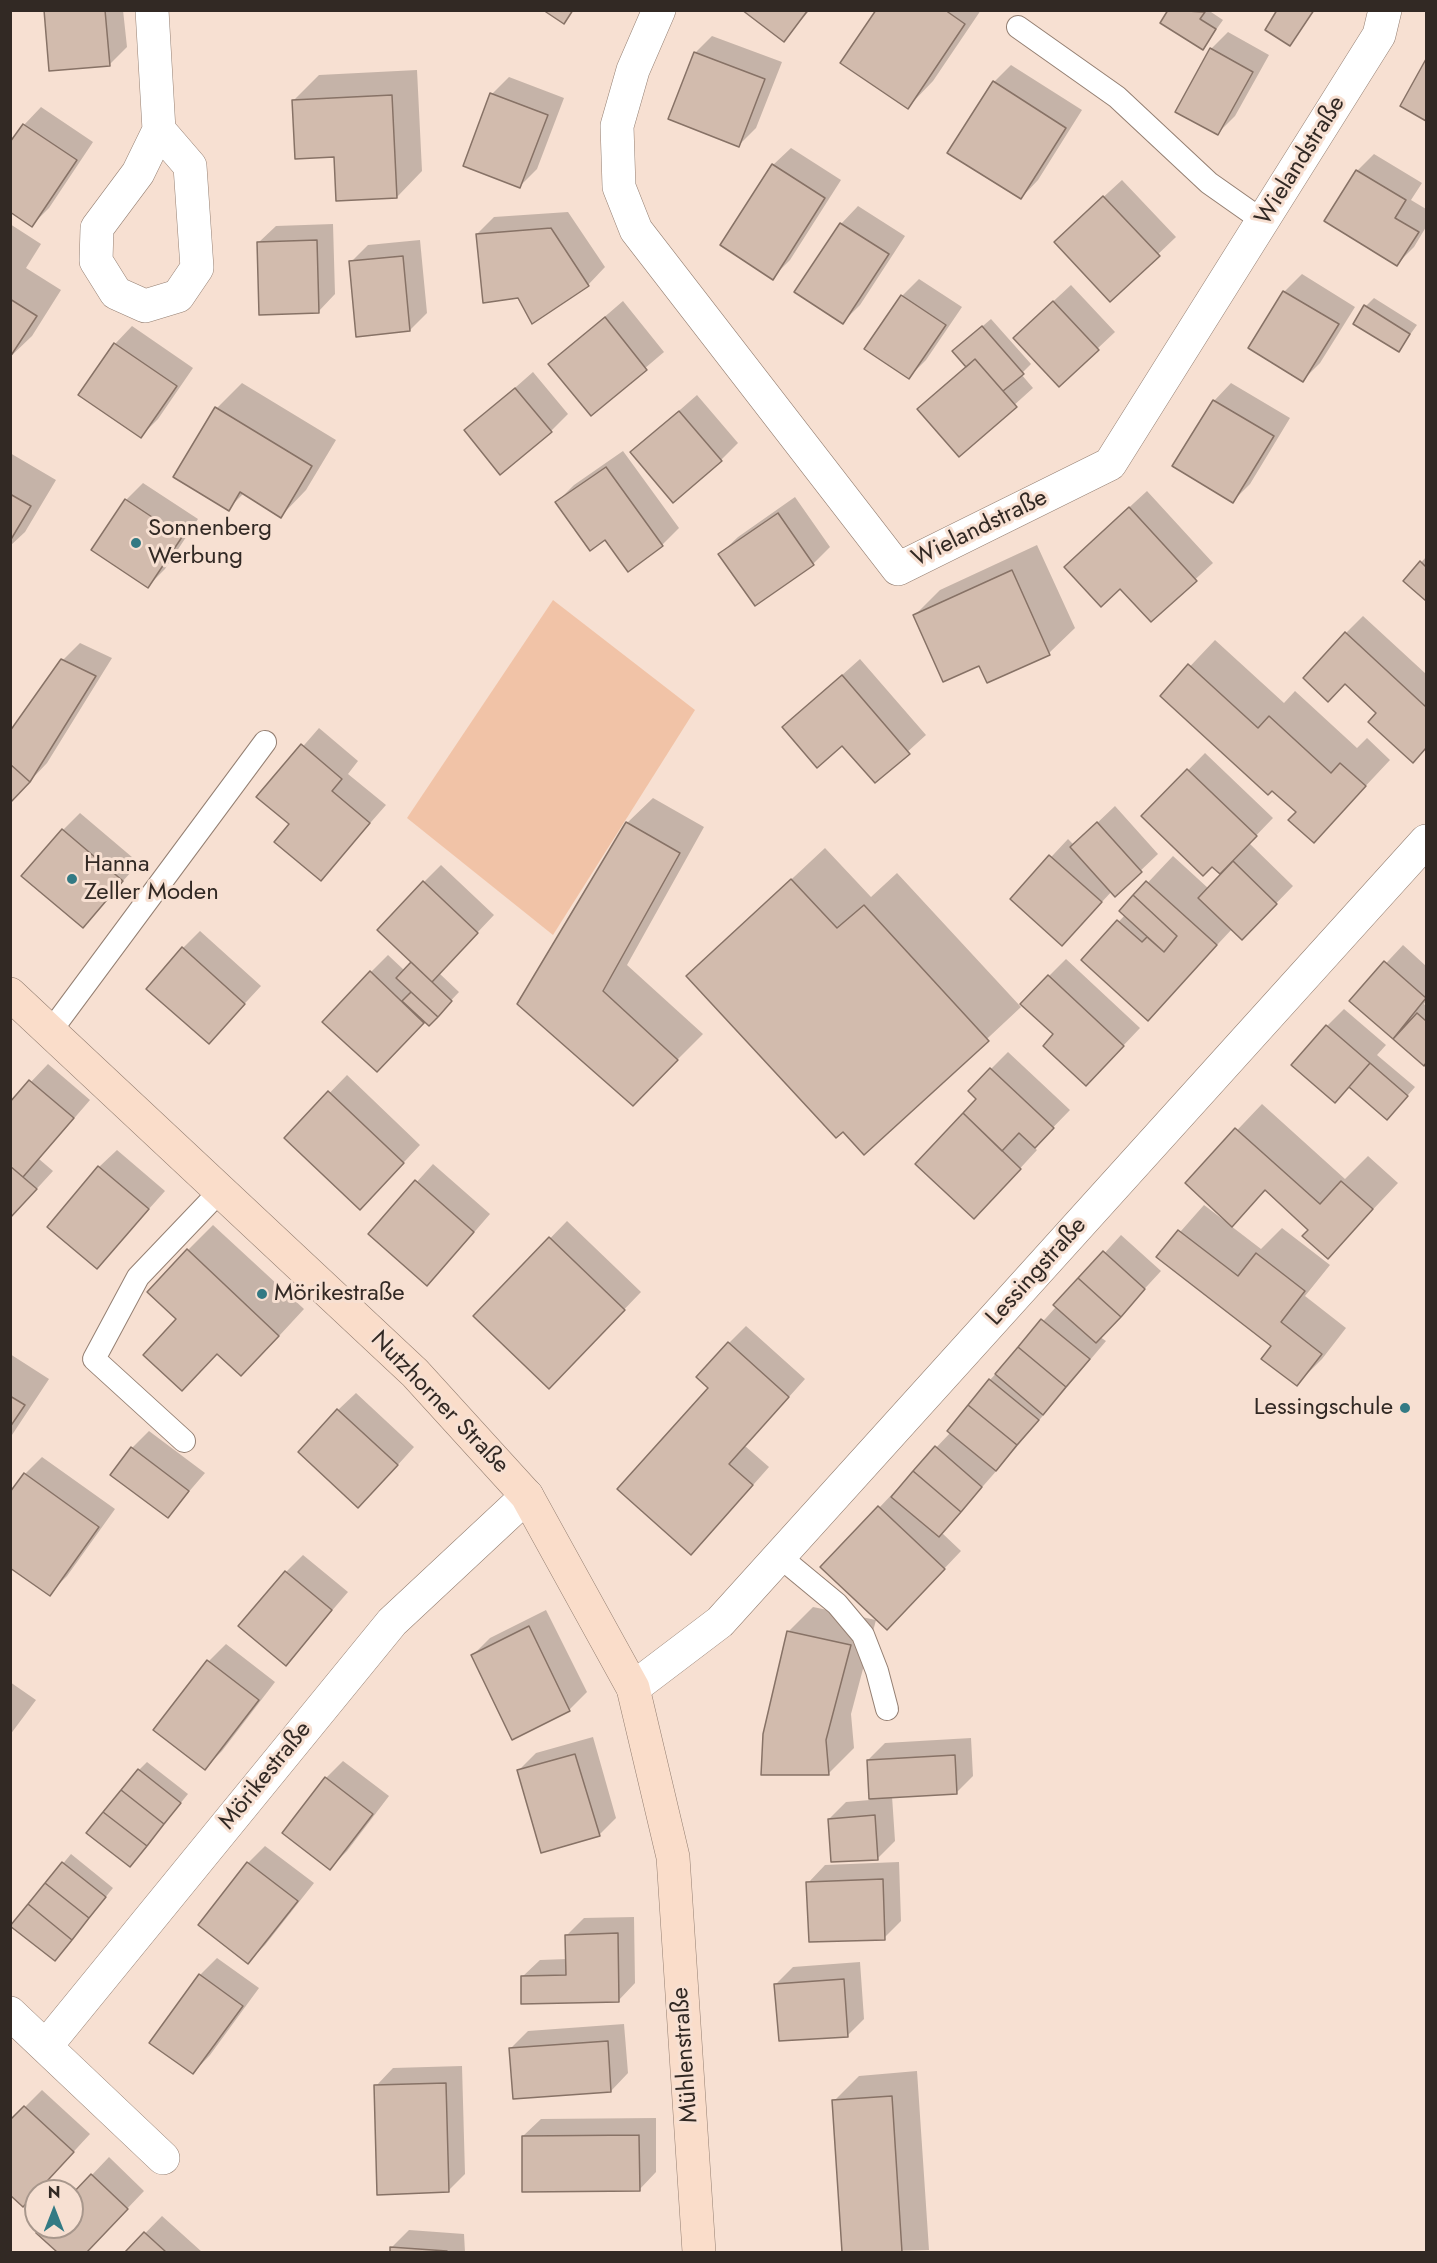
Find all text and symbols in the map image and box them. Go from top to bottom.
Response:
street label: Wielandstraße [1250,91,1352,231]
street label: Wielandstraße [908,484,1052,574]
place label: Sonnenberg Werbung [148,515,272,571]
marker: Sonnenberg Werbung [129,536,143,550]
place label: Hanna Zeller Moden [84,851,219,907]
marker: Hanna Zeller Moden [65,872,79,886]
street label: Lessingstraße [981,1212,1093,1332]
place label: Mörikestraße [274,1280,405,1308]
marker: Mörikestraße [255,1287,269,1301]
street label: Nutzhorner Straße [364,1326,514,1480]
place label: Lessingschule [1254,1394,1393,1422]
marker: Lessingschule [1398,1401,1412,1415]
street label: Mörikestraße [214,1716,318,1836]
street label: Mühlenstraße [667,1986,705,2124]
north arrow [24,2179,84,2239]
text: N [48,2181,60,2204]

